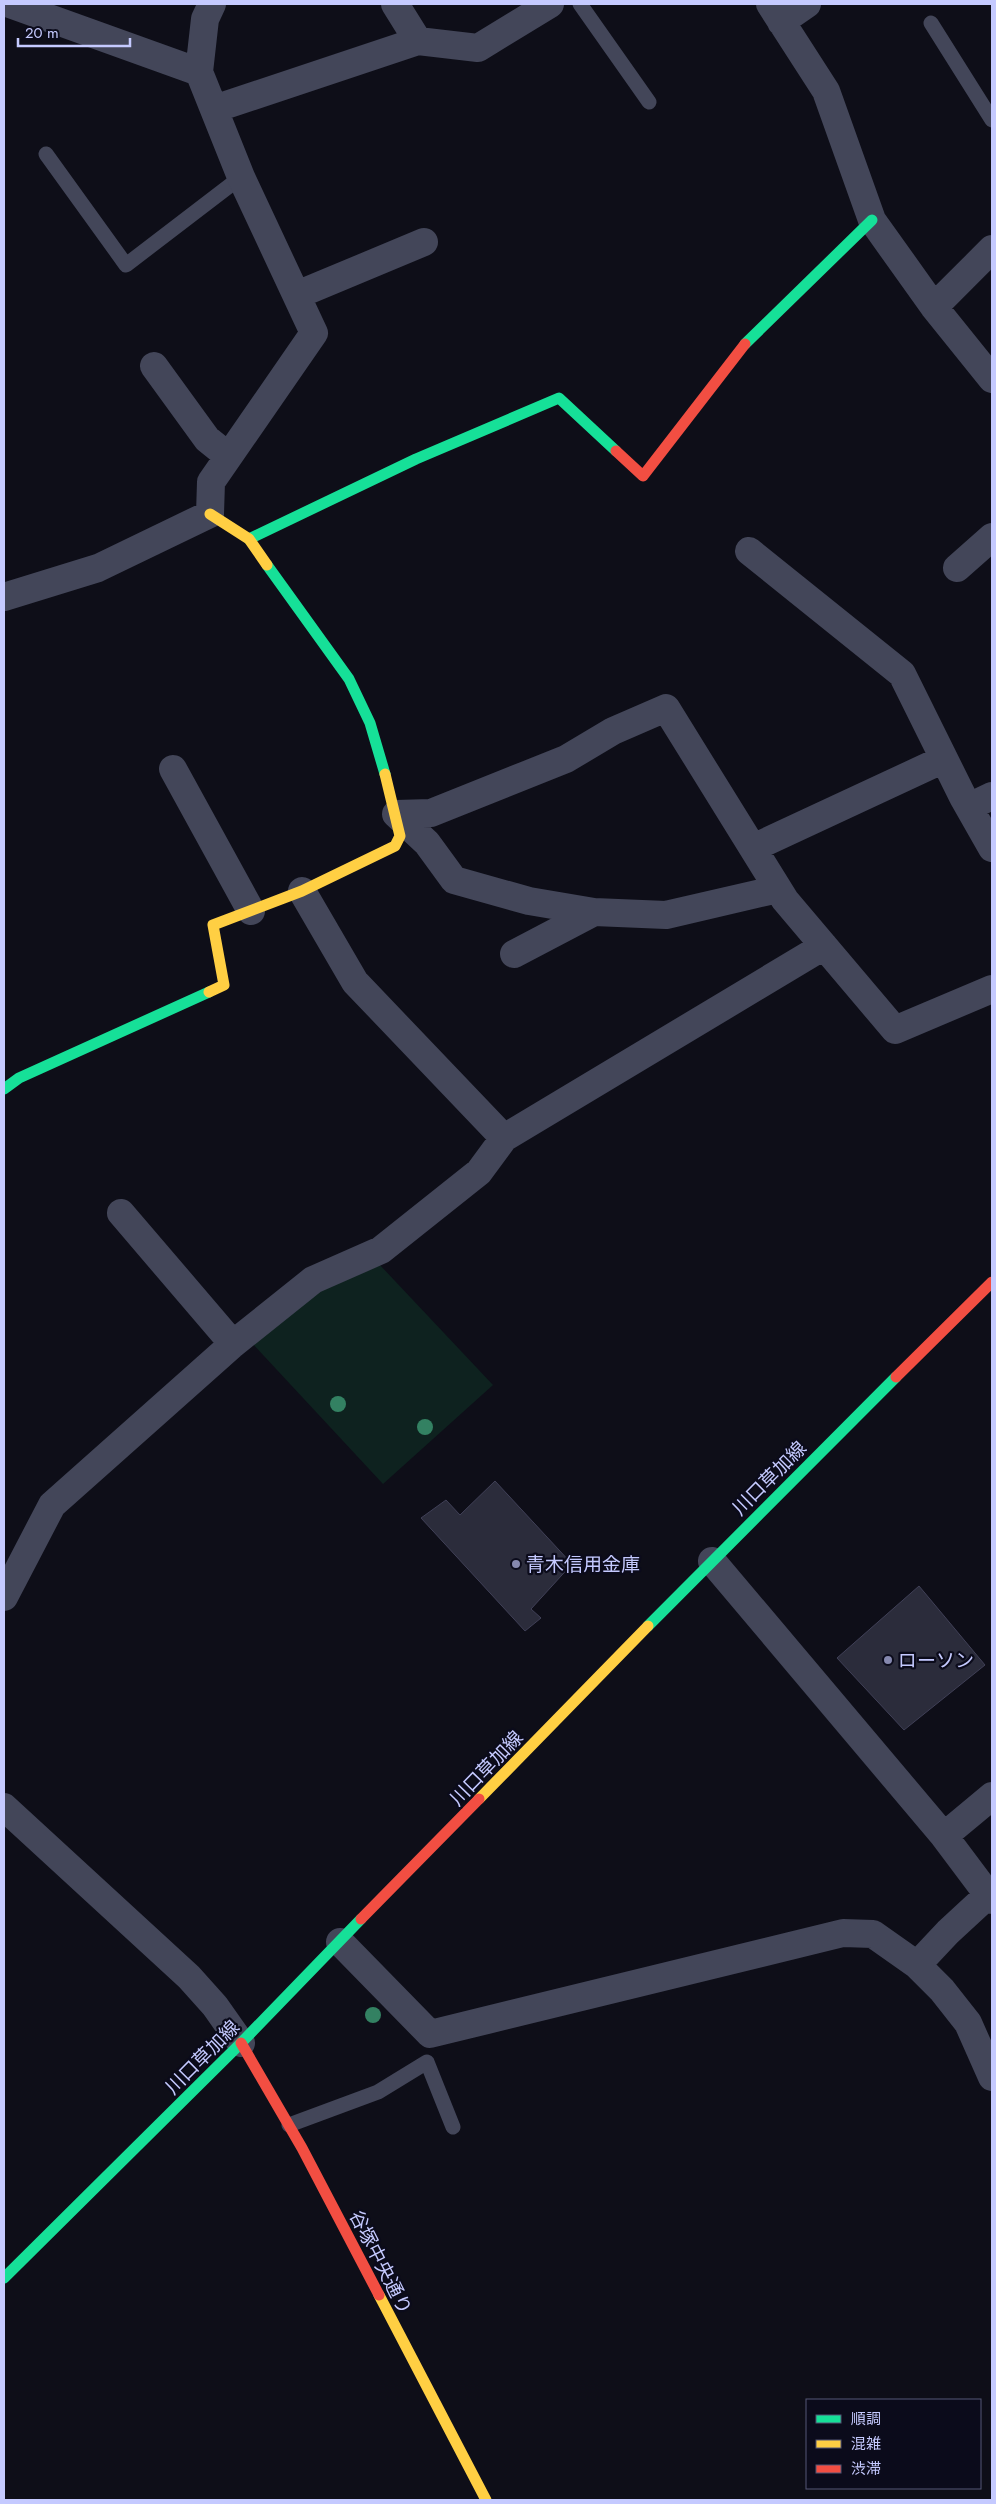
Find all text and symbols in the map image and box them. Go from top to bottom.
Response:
scale bar [18,15,130,47]
text: 20 m [25,22,59,44]
street label: 川口草加線 [726,1435,812,1521]
place label: 青木信用金庫 [526,1551,640,1578]
marker: 青木信用金庫 [510,1558,522,1570]
place label: ローソン [898,1647,974,1674]
marker: ローソン [882,1654,894,1666]
street label: 川口草加線 [444,1725,529,1812]
street label: 川口草加線 [159,2014,245,2100]
street label: 谷塚中央通り [343,2205,418,2319]
legend [806,2399,981,2489]
text: 順調 [851,2408,881,2430]
text: 混雑 [851,2433,881,2455]
text: 渋滞 [851,2458,881,2480]

